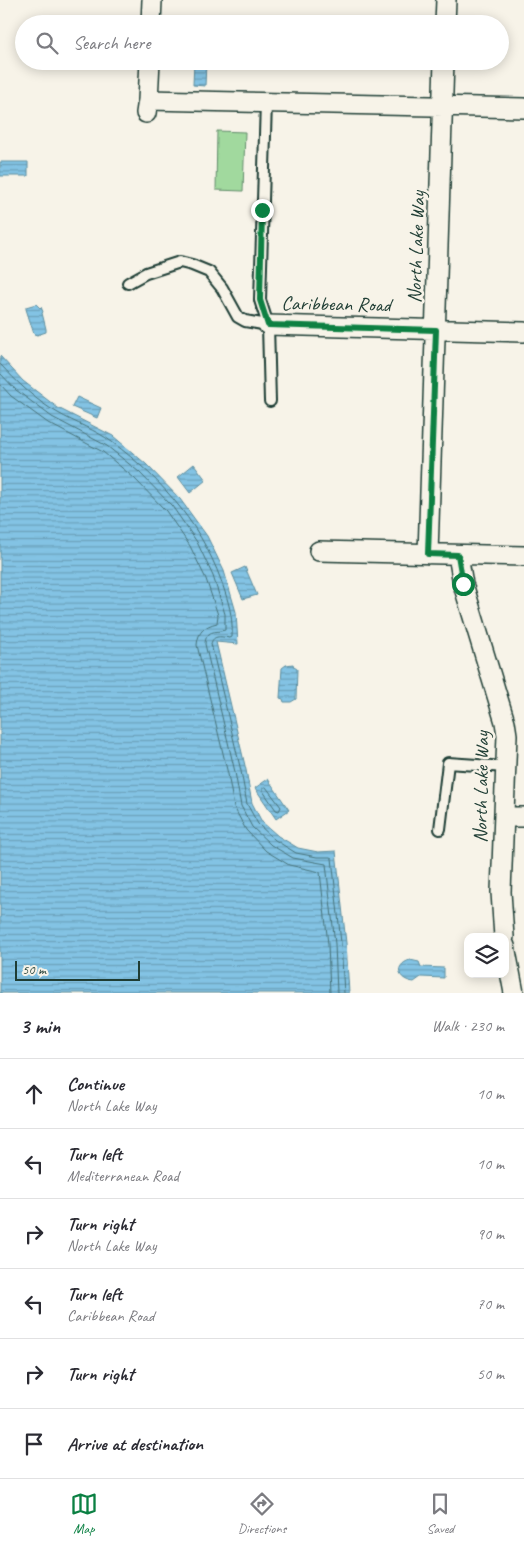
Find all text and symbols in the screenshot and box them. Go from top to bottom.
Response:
search box [15,15,509,70]
icon: search [33,29,61,57]
text: Search here [73,31,150,55]
street label: North Lake Way [402,189,430,303]
route end [251,199,274,222]
street label: Caribbean Road [281,291,394,318]
route start [452,573,475,596]
street label: North Lake Way [468,730,494,843]
map controls [464,933,509,978]
button: layers [464,933,509,978]
scale bar [15,958,140,981]
text: 50 m [22,961,46,978]
text: 3 min [20,1013,60,1039]
text: Walk · 230 m [432,1016,504,1036]
text: Continue [67,1072,124,1096]
icon: ahead [20,1080,48,1108]
text: 10 m [477,1084,504,1104]
text: North Lake Way [67,1096,157,1116]
text: Turn left [67,1142,122,1166]
icon: left [20,1150,48,1178]
text: 10 m [477,1154,504,1174]
text: Mediterranean Road [67,1166,179,1186]
text: Turn right [67,1212,134,1236]
icon: right [20,1220,48,1248]
text: 90 m [477,1224,504,1244]
text: North Lake Way [67,1236,157,1256]
text: Turn left [67,1282,122,1306]
icon: left [20,1290,48,1318]
text: 70 m [477,1294,504,1314]
text: Caribbean Road [67,1306,154,1326]
icon: right [20,1360,48,1388]
text: Turn right [67,1362,134,1386]
text: 50 m [477,1364,504,1384]
icon: arrive [20,1430,48,1458]
text: Arrive at destination [67,1432,203,1456]
tab: Map [70,1490,98,1537]
tab: Directions [238,1490,286,1537]
tab: Saved [426,1490,454,1537]

